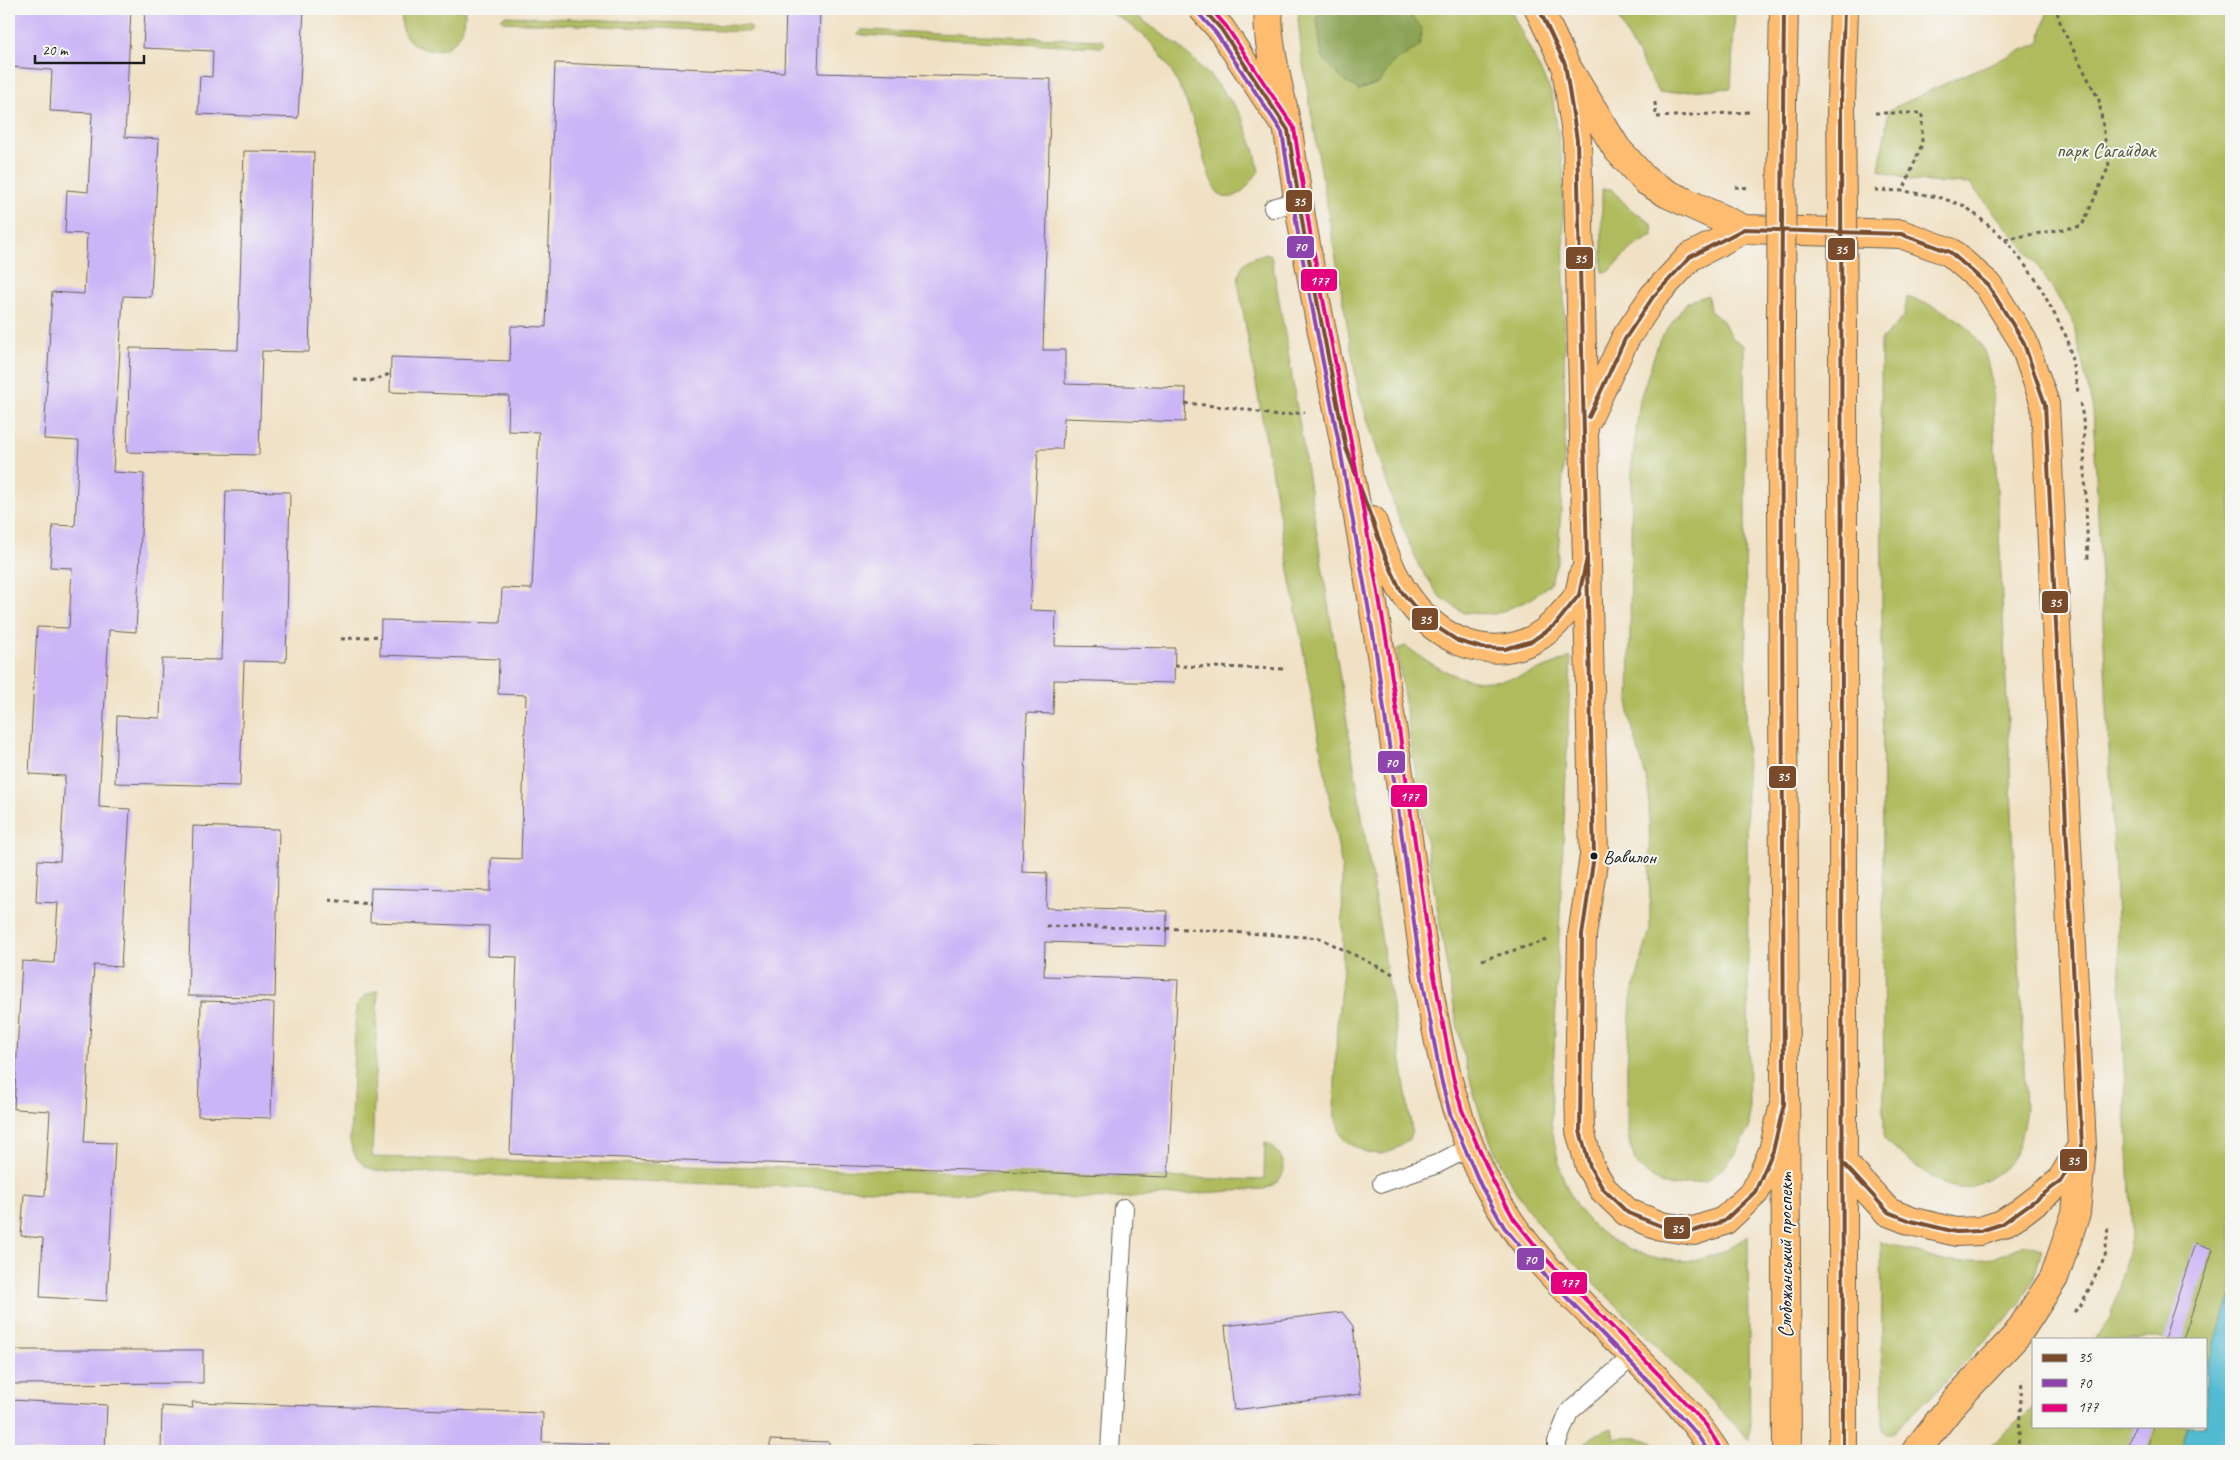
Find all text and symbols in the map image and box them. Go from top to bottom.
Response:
scale bar [35,32,144,64]
text: 20 m [42,41,69,60]
park label: парк Сагайдак [2057,138,2157,163]
line badge: 35 [1285,189,1313,213]
text: 35 [1293,193,1307,210]
line badge: 70 [1286,235,1315,259]
line badge: 35 [1827,237,1856,261]
text: 70 [1294,238,1308,255]
text: 35 [1835,241,1849,258]
line badge: 35 [1565,246,1594,270]
text: 35 [1574,250,1588,267]
line badge: 177 [1300,268,1338,292]
text: 177 [1310,272,1330,289]
line badge: 35 [2041,590,2069,614]
text: 35 [2049,594,2063,611]
line badge: 35 [1411,607,1439,631]
text: 35 [1419,611,1433,628]
line badge: 70 [1377,750,1406,774]
text: 70 [1385,754,1399,771]
line badge: 35 [1768,765,1797,789]
text: 35 [1777,768,1791,785]
line badge: 177 [1390,784,1428,808]
text: 177 [1400,788,1420,805]
place label: Вавилон [1603,845,1657,869]
marker: Вавилон [1589,851,1599,861]
line badge: 35 [2059,1148,2088,1172]
text: 35 [2067,1152,2081,1169]
street label: Слобожанський проспект [1773,1172,1798,1338]
line badge: 35 [1663,1216,1691,1240]
text: 35 [1671,1220,1685,1237]
line badge: 70 [1516,1247,1545,1271]
text: 70 [1524,1251,1538,1268]
line badge: 177 [1550,1271,1588,1295]
text: 177 [1560,1274,1580,1291]
legend [2032,1338,2208,1428]
text: 35 [2078,1348,2093,1367]
text: 70 [2078,1374,2093,1393]
text: 177 [2078,1398,2100,1417]

